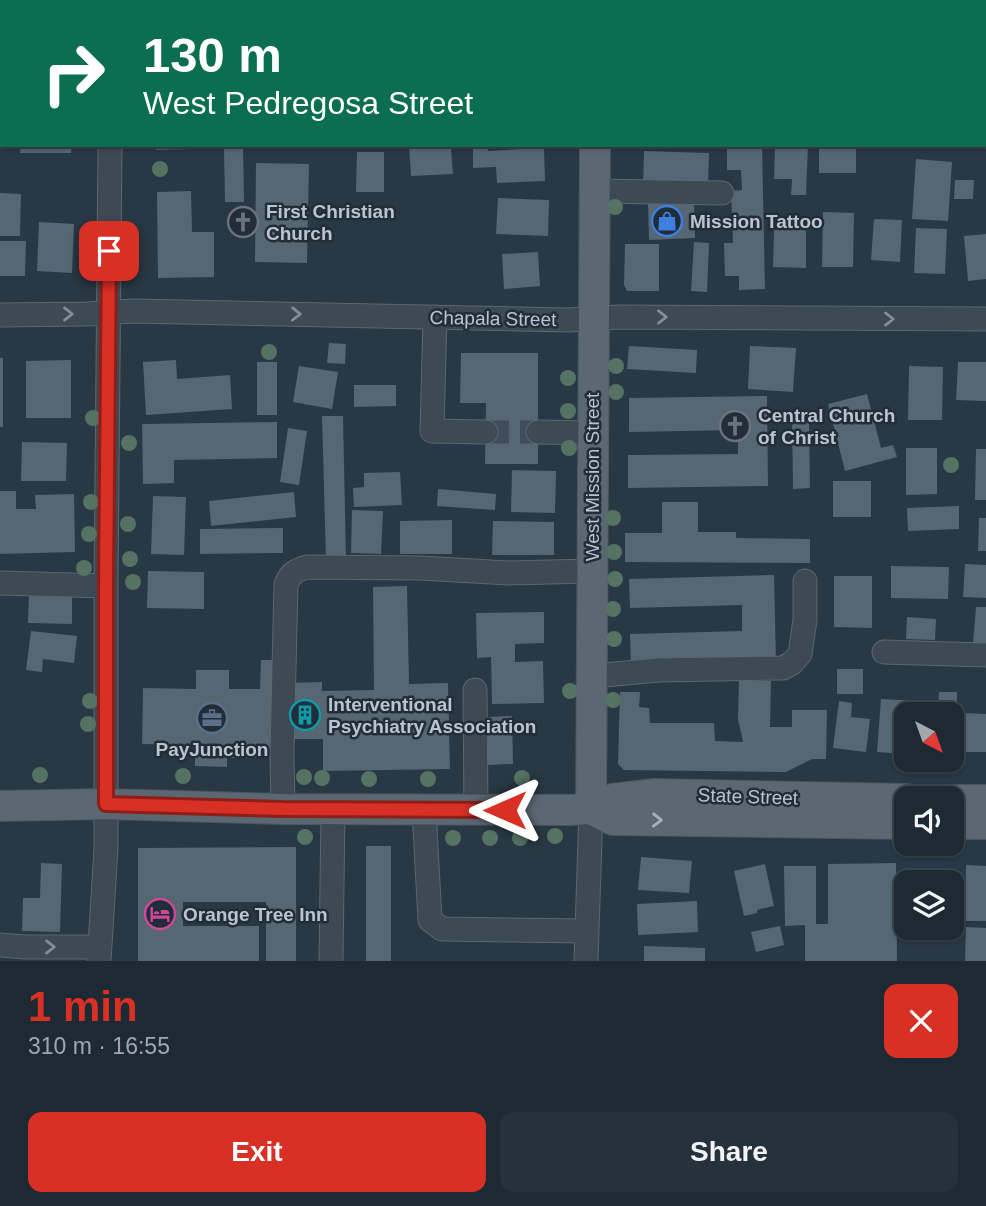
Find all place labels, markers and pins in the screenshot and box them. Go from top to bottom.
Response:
place label: First Christian Church [266,201,395,244]
shop icon: Mission Tattoo [650,204,684,238]
church icon: First Christian Church [226,205,260,239]
place label: Mission Tattoo [690,211,823,232]
pin [79,221,139,281]
place label: Central Church of Christ [758,405,895,448]
church icon: Central Church of Christ [718,409,752,443]
place label: Interventional Psychiatry Association [328,694,536,737]
building icon: Interventional Psychiatry Association [288,698,322,732]
office icon: PayJunction [195,701,229,735]
place label: PayJunction [156,739,268,760]
hotel icon: Orange Tree Inn [143,897,177,931]
place label: Orange Tree Inn [183,904,328,925]

